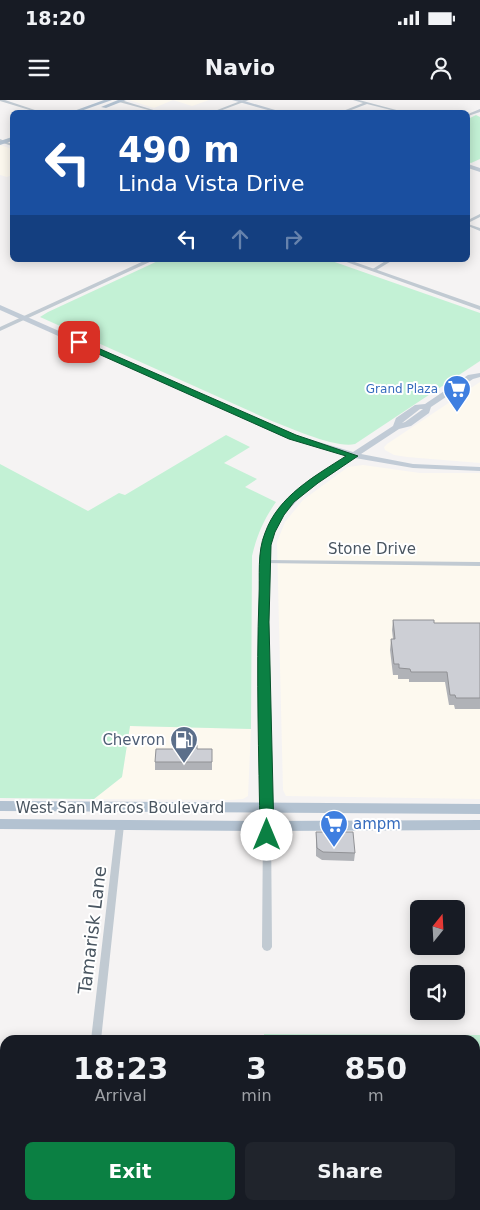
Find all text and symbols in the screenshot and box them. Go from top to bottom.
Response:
text: 18:20 [25,7,85,29]
icon: menu [25,54,53,82]
icon: person [427,54,455,82]
text: Navio [205,55,275,80]
icon: left [35,130,100,195]
text: 490 m [118,130,240,170]
text: Linda Vista Drive [118,171,305,196]
icon: left [173,225,201,253]
icon: ahead [226,225,254,253]
icon: right [279,225,307,253]
pin [58,321,100,363]
icon: arrive [65,328,93,356]
supermarket icon: Grand Plaza [442,374,472,413]
place label: Grand Plaza [366,382,438,396]
street label: Stone Drive [328,540,416,558]
fuel station icon: Chevron [169,725,199,764]
place label: Chevron [102,731,165,749]
street label: West San Marcos Boulevard [16,799,224,817]
position arrow [240,808,292,860]
supermarket icon: ampm [319,809,349,848]
place label: ampm [353,815,401,833]
street label: Tamarisk Lane [74,865,110,996]
north arrow [410,900,465,955]
map controls [410,900,465,1020]
button: sound [410,965,465,1020]
text: 18:23 [73,1051,168,1086]
text: 3 [246,1051,267,1086]
text: 850 [344,1051,407,1086]
text: Arrival [95,1086,147,1105]
text: min [241,1086,272,1105]
text: m [368,1086,384,1105]
button: Exit [25,1142,235,1200]
button: Share [245,1142,455,1200]

